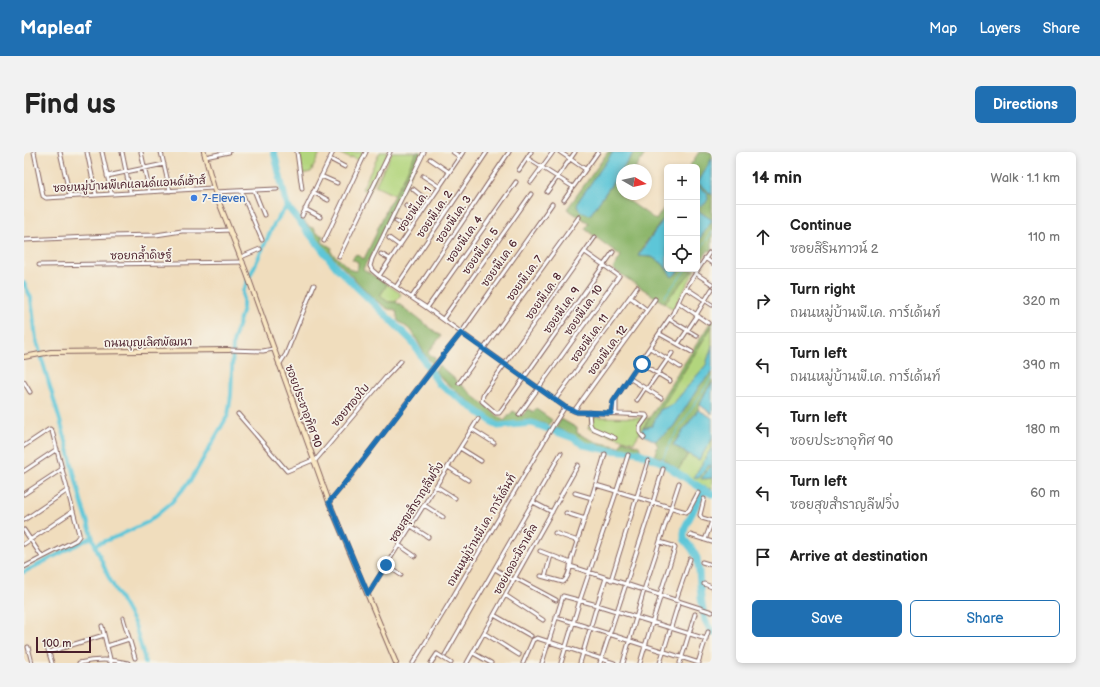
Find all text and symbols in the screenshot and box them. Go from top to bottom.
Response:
text: Mapleaf [20,17,92,40]
text: Map [929,20,957,37]
text: Layers [979,20,1021,37]
text: Share [1043,20,1080,37]
button: Directions [975,86,1076,123]
text: Find us [24,88,116,121]
north arrow [616,164,652,200]
map controls [664,164,700,272]
button: + [664,164,700,200]
text: 14 min [752,168,802,188]
text: Walk · 1.1 km [991,170,1060,186]
street label: ซอยหมู่บ้านพีเคแลนด์แอนด์เฮ้าส์ [53,172,206,197]
street label: ซอยพี.เค. 1 [394,183,434,235]
street label: ซอยพี.เค. 2 [413,187,455,240]
place label: 7-Eleven [202,192,245,205]
street label: ซอยพี.เค. 3 [432,192,474,246]
marker: 7-Eleven [189,193,199,203]
button: − [664,200,700,236]
street label: ซอยพี.เค. 4 [443,212,486,265]
text: Continue [790,216,852,235]
street label: ซอยพี.เค. 5 [459,225,501,277]
icon: ahead [752,226,774,248]
text: 110 m [1028,229,1060,245]
street label: ซอยพี.เค. 6 [478,236,521,289]
button: locate [664,236,700,272]
text: ซอยสิรินทาวน์ 2 [790,241,879,257]
street label: ซอยกล้ำดิษฐ์ [110,243,172,264]
street label: ซอยพี.เค. 7 [503,252,546,304]
street label: ซอยพี.เค. 8 [522,270,564,322]
text: Turn right [790,280,855,299]
street label: ซอยพี.เค. 10 [560,282,606,338]
street label: ซอยพี.เค. 9 [540,284,582,336]
icon: right [752,290,774,312]
text: 320 m [1022,293,1060,309]
text: ถนนหมู่บ้านพี.เค. การ์เด้นท์ [790,305,940,321]
street label: ซอยพี.เค. 11 [567,311,611,365]
street label: ซอยพี.เค. 12 [584,322,630,378]
street label: ถนนบุญเลิศพัฒนา [104,334,192,352]
text: Turn left [790,344,847,363]
icon: left [752,354,774,376]
route start [633,355,651,373]
text: 390 m [1023,357,1060,373]
street label: ซอยประชาอุทิศ 90 [281,363,326,451]
text: ถนนหมู่บ้านพี.เค. การ์เด้นท์ [790,369,940,385]
street label: ซอยทองใบ [327,380,372,430]
text: Turn left [790,408,847,427]
icon: left [752,418,774,440]
text: 180 m [1025,421,1060,437]
text: ซอยประชาอุทิศ 90 [790,433,893,449]
street label: ซอยสุขสำราญลีฟวิ่ง [383,457,448,546]
street label: ถนนหมู่บ้านพี.เค. การ์เด้นท์ [442,471,521,590]
text: Turn left [790,472,847,491]
icon: left [752,482,774,504]
text: 60 m [1030,485,1060,501]
text: ซอยสุขสำราญลีฟวิ่ง [790,497,899,513]
street label: ซอยเดอะมิราเคิล [490,521,540,597]
icon: arrive [752,546,774,568]
text: Arrive at destination [790,547,928,566]
route end [377,556,395,574]
button: Save [752,600,902,637]
button: Share [910,600,1060,637]
scale bar [36,635,91,654]
text: 100 m [42,637,71,650]

